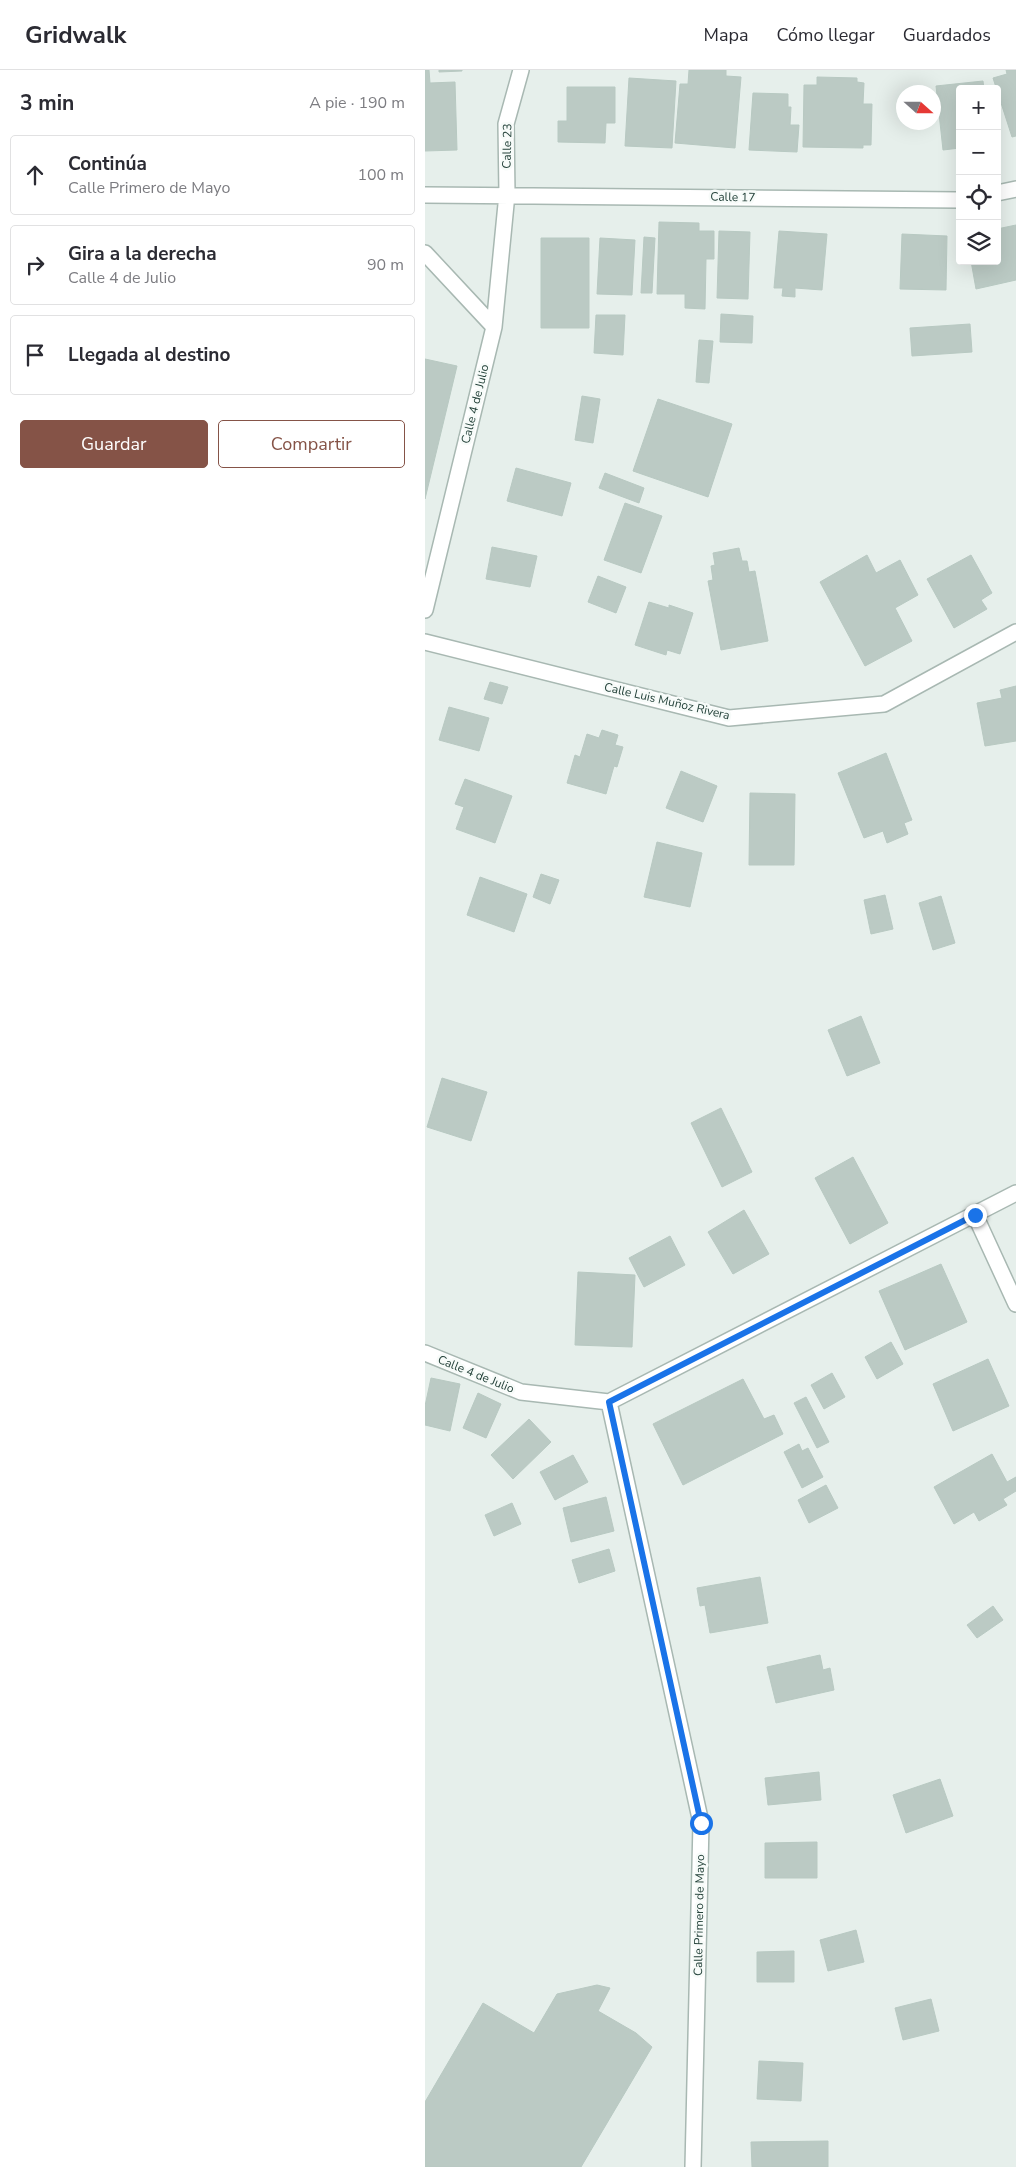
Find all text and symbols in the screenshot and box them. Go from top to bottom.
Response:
text: Gridwalk [25,19,126,51]
text: Mapa [704,23,749,47]
text: Cómo llegar [777,23,875,47]
text: Guardados [903,23,991,47]
north arrow [896,85,941,130]
map controls [956,85,1001,265]
button: + [956,85,1001,130]
text: 3 min [20,89,74,117]
text: A pie · 190 m [309,92,405,114]
street label: Calle 23 [499,123,515,169]
button: − [956,130,1001,175]
text: Continúa [68,151,147,177]
icon: ahead [21,161,49,189]
text: 100 m [357,164,404,186]
button: locate [956,175,1001,220]
text: Calle Primero de Mayo [68,177,230,199]
street label: Calle 17 [710,189,756,205]
button: layers [956,220,1001,265]
text: Gira a la derecha [68,241,217,267]
icon: right [21,251,49,279]
text: 90 m [367,254,404,276]
text: Calle 4 de Julio [68,267,176,289]
icon: arrive [21,341,49,369]
text: Llegada al destino [68,342,230,368]
street label: Calle 4 de Julio [457,362,493,445]
button: Guardar [20,420,208,468]
button: Compartir [218,420,405,468]
street label: Calle Luis Muñoz Rivera [603,679,731,723]
route end [964,1204,987,1227]
street label: Calle 4 de Julio [435,1351,517,1397]
route start [690,1812,713,1835]
street label: Calle Primero de Mayo [690,1854,708,1976]

